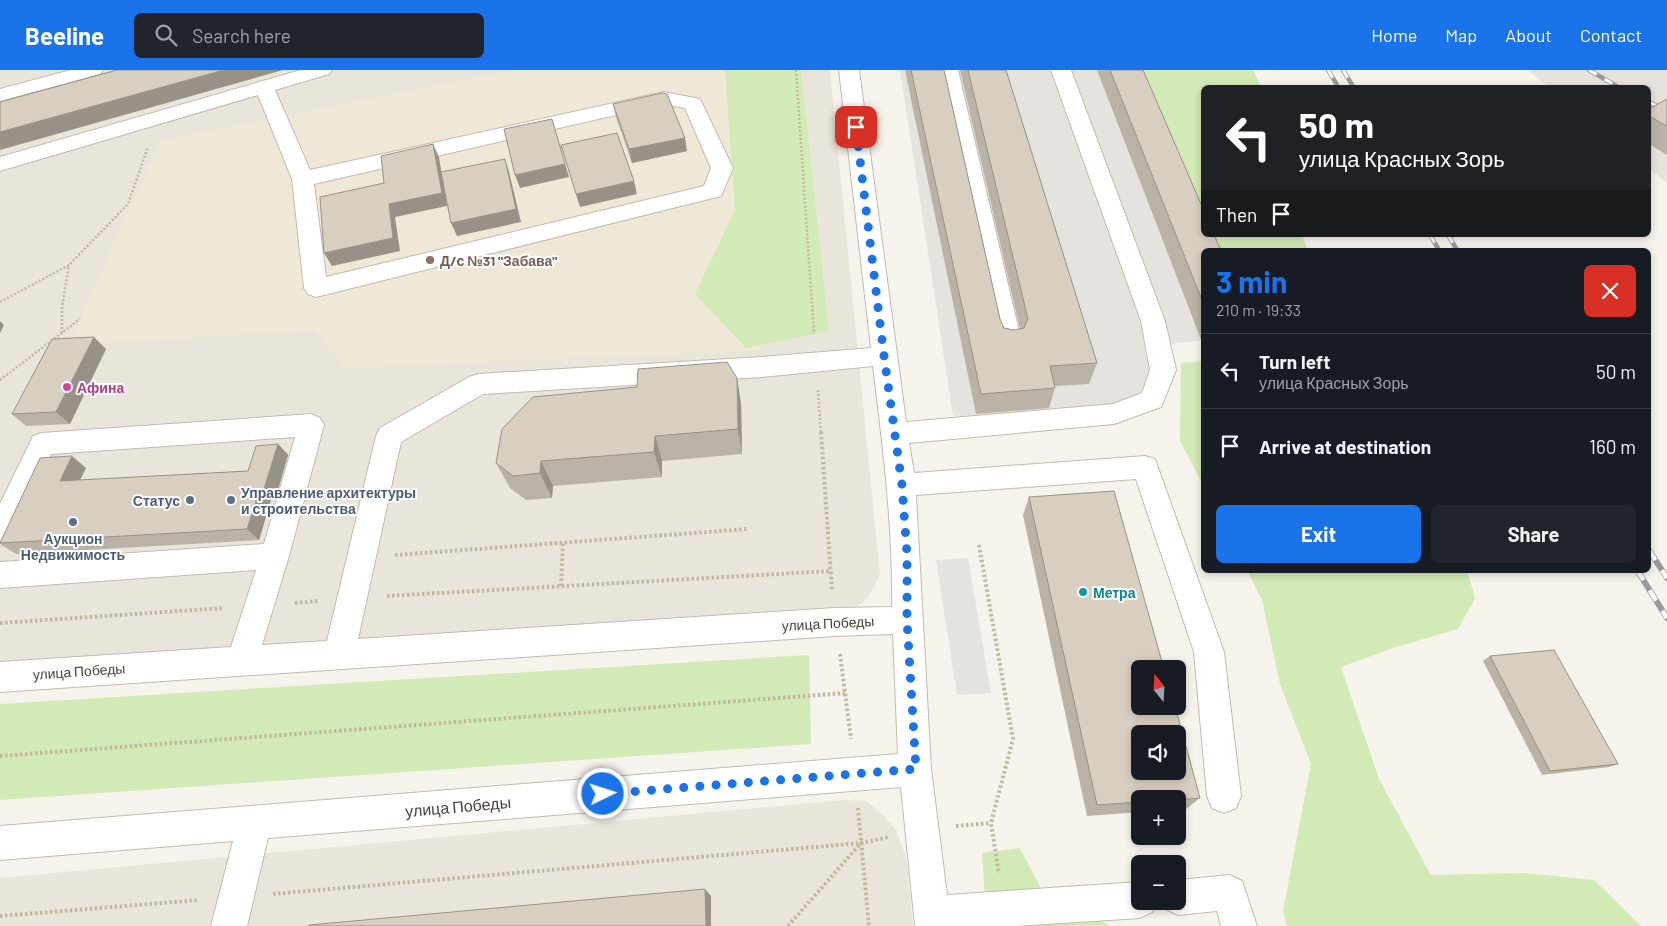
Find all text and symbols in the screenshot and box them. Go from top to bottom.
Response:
search box [134,13,484,58]
text: Beeline [25,21,104,50]
icon: search [152,21,180,49]
text: Search here [192,24,291,47]
text: Home [1371,24,1417,46]
text: Map [1445,24,1477,46]
text: About [1505,24,1552,46]
text: Contact [1580,24,1642,46]
text: 50 m [1299,103,1374,145]
icon: left [1216,105,1281,170]
pin [835,106,877,148]
icon: arrive [842,113,870,141]
text: улица Красных Зорь [1299,145,1505,171]
icon: arrive [1267,200,1295,228]
text: Then [1216,203,1257,226]
place label: Д/с №31 "Забава" [440,252,557,269]
marker: Д/с №31 "Забава" [424,254,436,266]
text: 3 min [1216,263,1287,299]
button: close [1584,265,1636,317]
text: 210 m · 19:33 [1216,300,1301,319]
text: Turn left [1259,350,1330,373]
icon: left [1216,357,1244,385]
text: 50 m [1596,360,1636,383]
text: улица Красных Зорь [1259,373,1409,392]
place label: Афина [77,379,124,396]
marker: Афина [61,381,73,393]
icon: arrive [1216,432,1244,460]
text: Arrive at destination [1259,435,1431,458]
text: 160 m [1589,435,1636,458]
place label: Управление архитектуры и строительства [241,484,416,517]
place label: Статус [133,492,180,509]
marker: Статус [184,494,196,506]
marker: Управление архитектуры и строительства [225,494,237,506]
button: Exit [1216,505,1421,563]
button: Share [1431,505,1636,563]
marker: Аукцион Недвижимость [67,516,79,528]
place label: Аукцион Недвижимость [21,530,126,563]
place label: Метра [1093,584,1136,601]
marker: Метра [1077,586,1089,598]
street label: улица Победы [781,612,875,634]
street label: улица Победы [32,659,126,683]
north arrow [1131,660,1186,715]
map controls [1131,660,1186,910]
button: sound [1131,725,1186,780]
position arrow [576,767,628,819]
button: + [1131,790,1186,845]
street label: улица Победы [404,792,512,820]
button: − [1131,855,1186,910]

